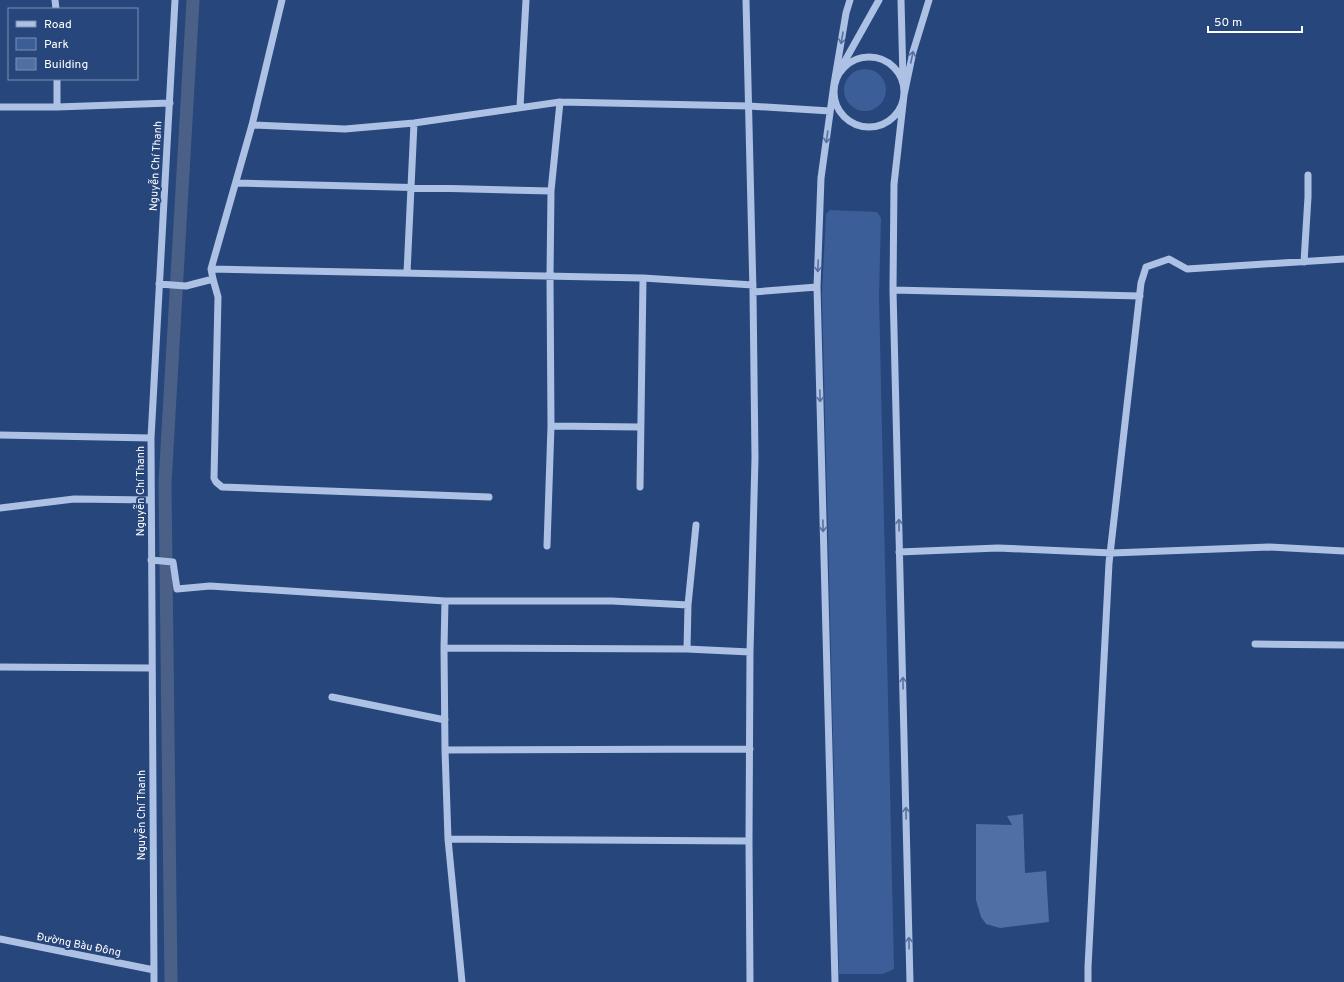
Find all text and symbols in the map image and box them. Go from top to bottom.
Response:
legend [8,8,138,80]
scale bar [1208,8,1302,34]
text: 50 m [1214,15,1242,31]
text: Road [44,17,72,33]
one-way arrow [838,31,846,44]
text: Park [44,37,69,53]
one-way arrow [908,50,916,63]
text: Building [44,57,88,73]
street label: Nguyễn Chí Thanh [146,121,165,212]
one-way arrow [823,130,831,143]
one-way arrow [814,259,822,272]
one-way arrow [816,389,824,402]
street label: Nguyễn Chí Thanh [133,446,148,536]
one-way arrow [819,519,827,532]
one-way arrow [895,519,903,532]
one-way arrow [899,677,906,690]
street label: Nguyễn Chí Thanh [134,770,149,860]
one-way arrow [902,807,910,820]
street label: Đường Bàu Đông [35,930,122,960]
one-way arrow [905,937,913,950]

